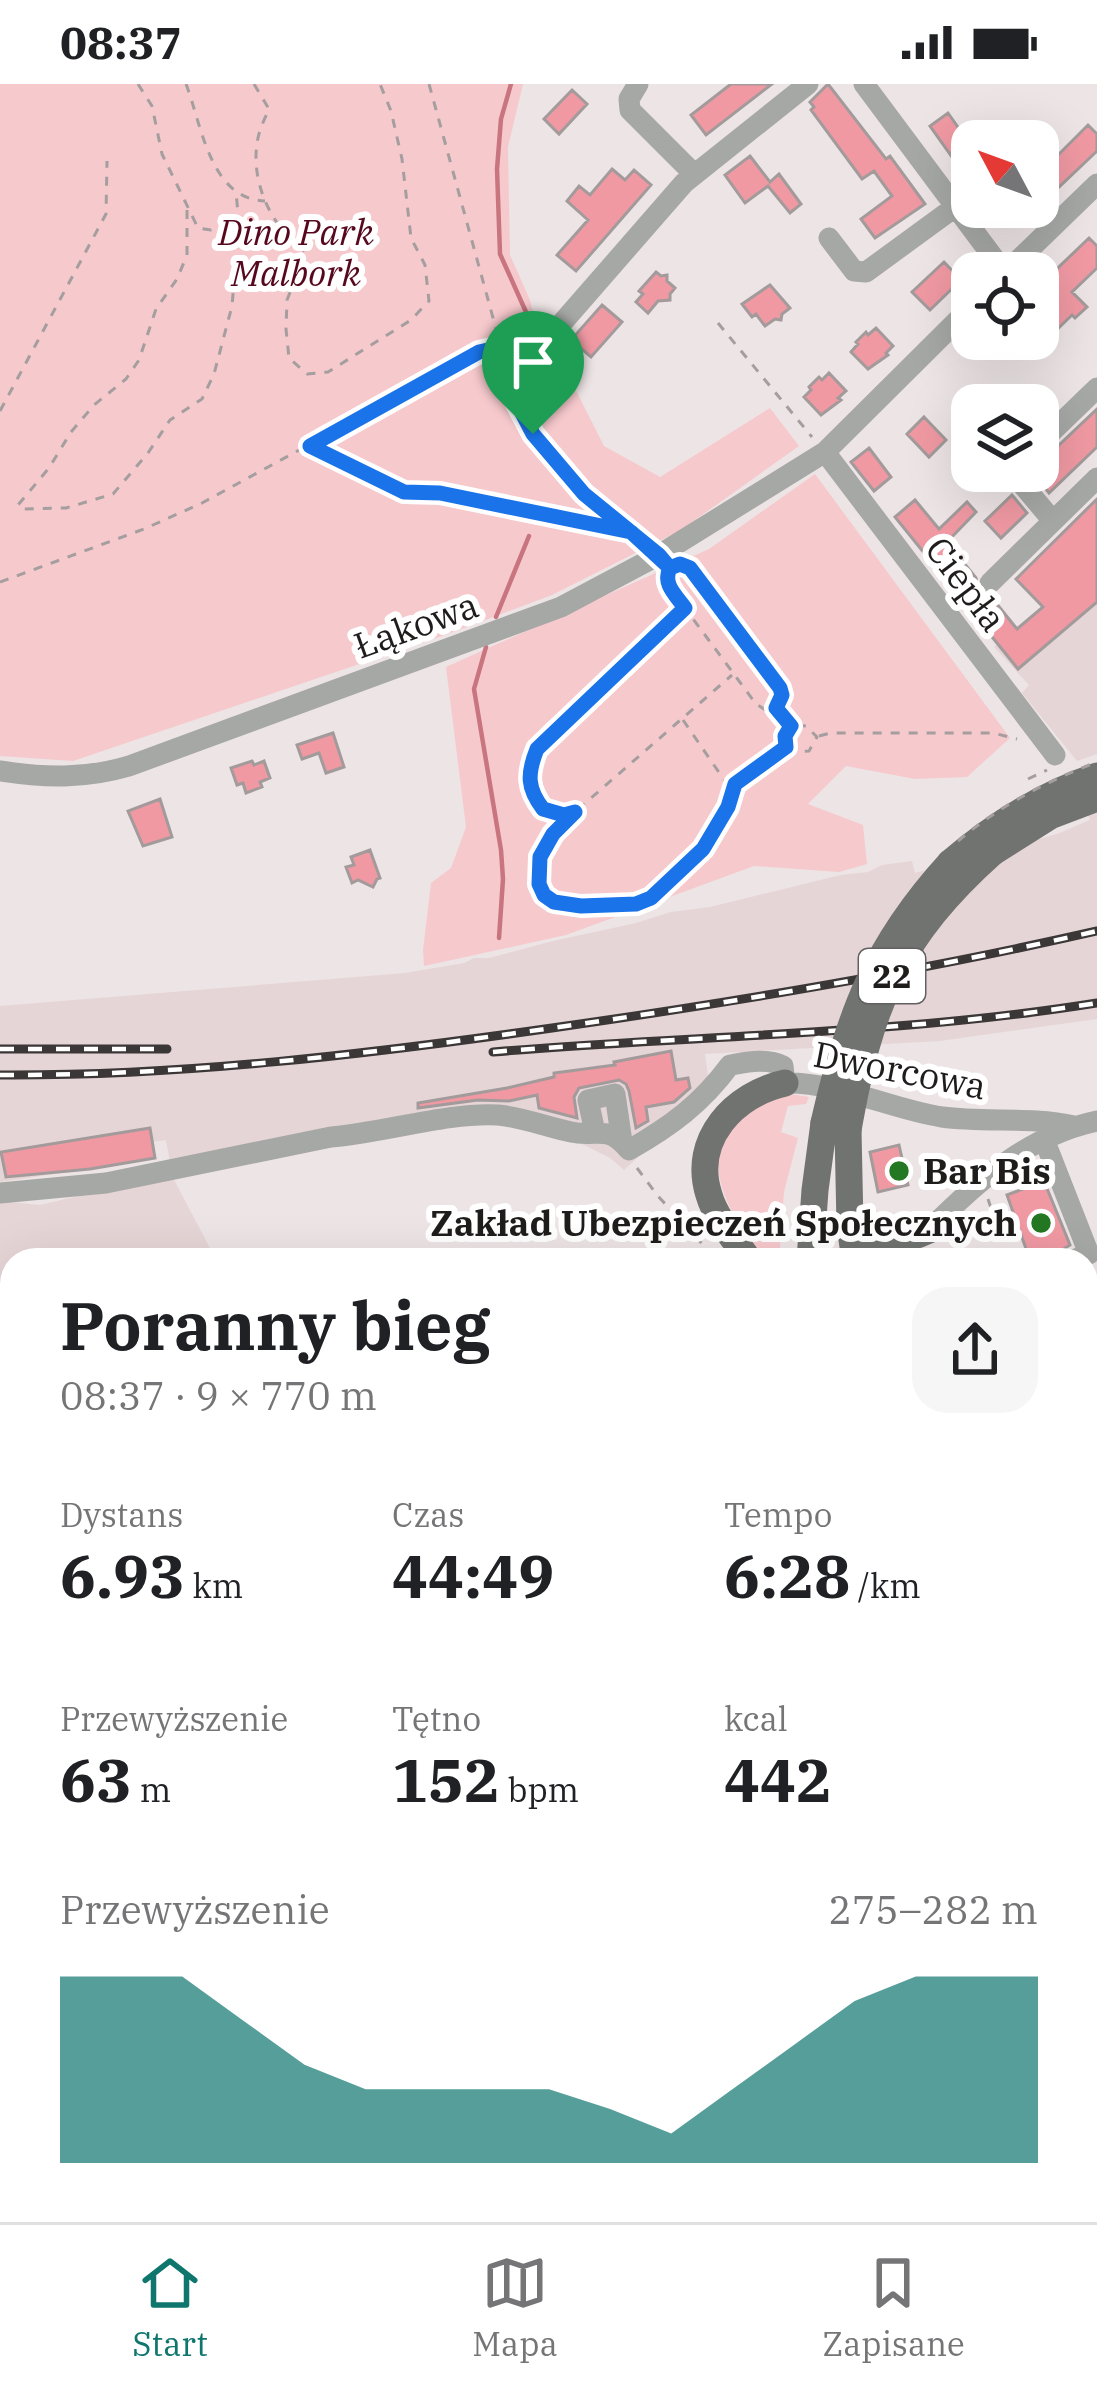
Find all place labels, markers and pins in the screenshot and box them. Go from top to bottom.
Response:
pin [482,311,584,434]
place label: Bar Bis [923,1147,1051,1194]
marker: Bar Bis [886,1158,912,1184]
place label: Zakład Ubezpieczeń Społecznych [430,1199,1017,1246]
marker: Zakład Ubezpieczeń Społecznych [1028,1210,1054,1236]

